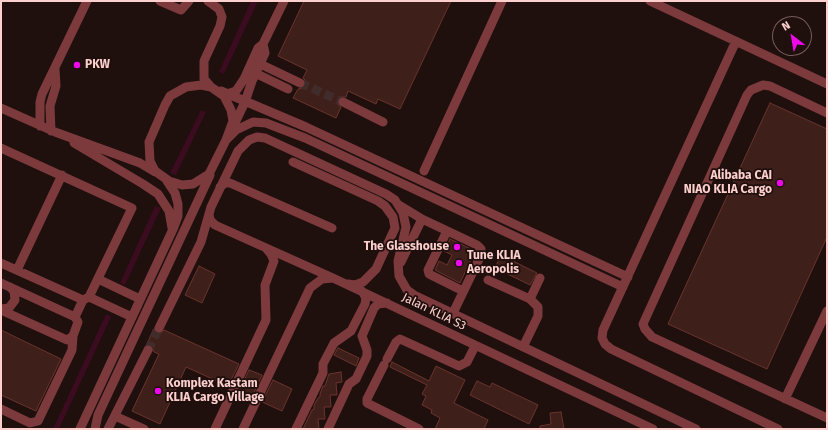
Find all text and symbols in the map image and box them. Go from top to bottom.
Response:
north arrow [772,16,812,56]
text: N [780,19,793,34]
place label: PKW [85,58,110,72]
marker: PKW [72,60,82,70]
place label: Alibaba CAI NIAO KLIA Cargo [684,169,772,197]
marker: Alibaba CAI NIAO KLIA Cargo [775,178,785,188]
place label: The Glasshouse [364,240,449,254]
marker: The Glasshouse [452,242,462,252]
place label: Tune KLIA Aeropolis [467,249,521,277]
marker: Tune KLIA Aeropolis [454,258,464,268]
street label: Jalan KLIA S3 [400,290,468,334]
place label: Komplex Kastam KLIA Cargo Village [166,377,264,405]
marker: Komplex Kastam KLIA Cargo Village [153,386,163,396]

